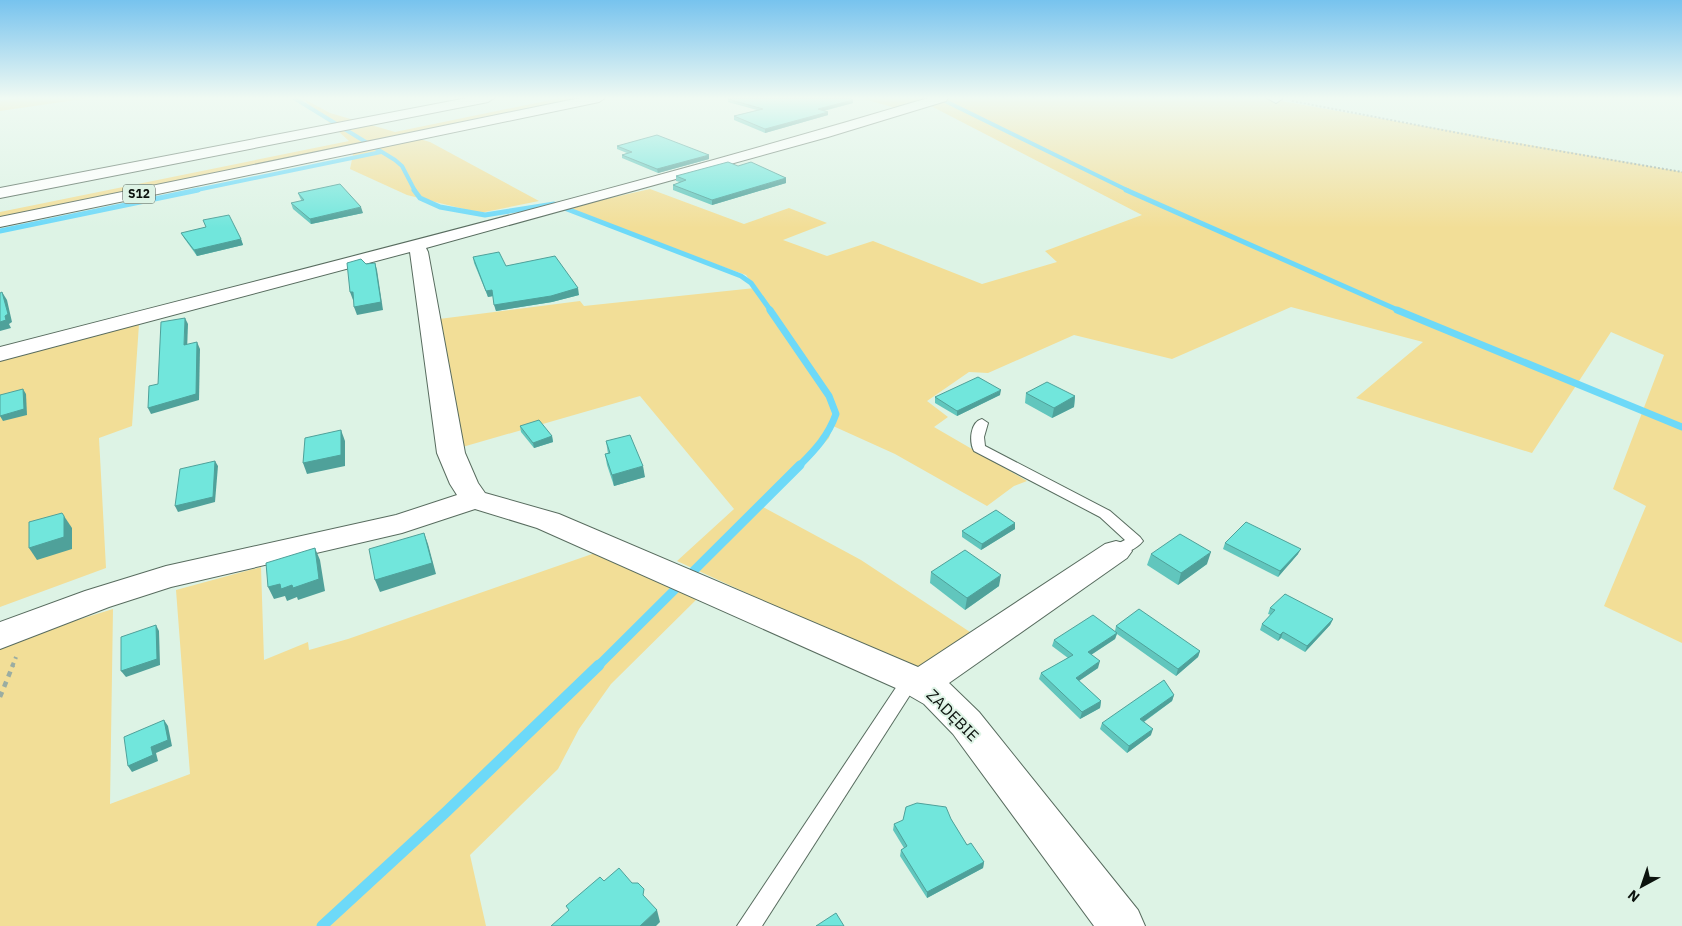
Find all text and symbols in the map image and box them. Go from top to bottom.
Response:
road number: S12 [123,184,155,203]
street label: ZADĘBIE [923,685,983,745]
north arrow [1617,861,1667,911]
text: N [1624,886,1643,906]

